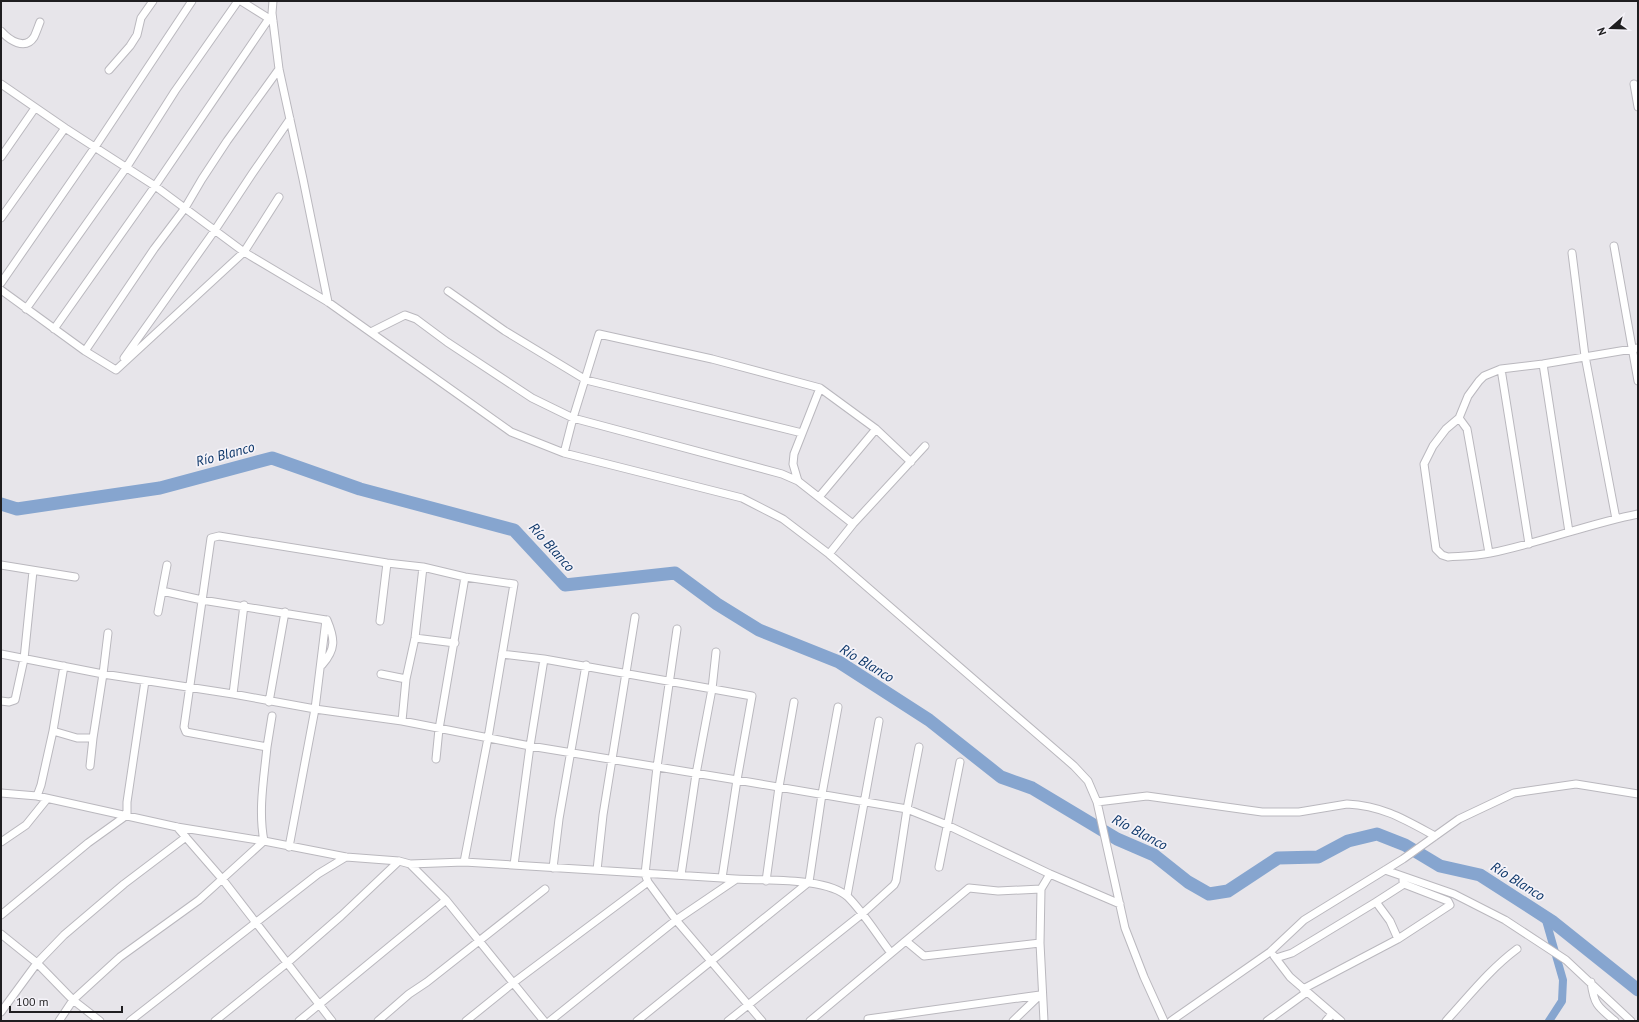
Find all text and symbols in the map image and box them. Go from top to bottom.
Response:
north arrow [1591,8,1631,48]
text: N [1594,26,1609,37]
water label: Río Blanco [194,438,256,470]
water label: Río Blanco [525,519,579,575]
water label: Río Blanco [837,640,897,686]
water label: Río Blanco [1109,810,1171,854]
water label: Río Blanco [1488,857,1548,905]
scale bar [10,988,122,1014]
text: 100 m [16,994,49,1009]

